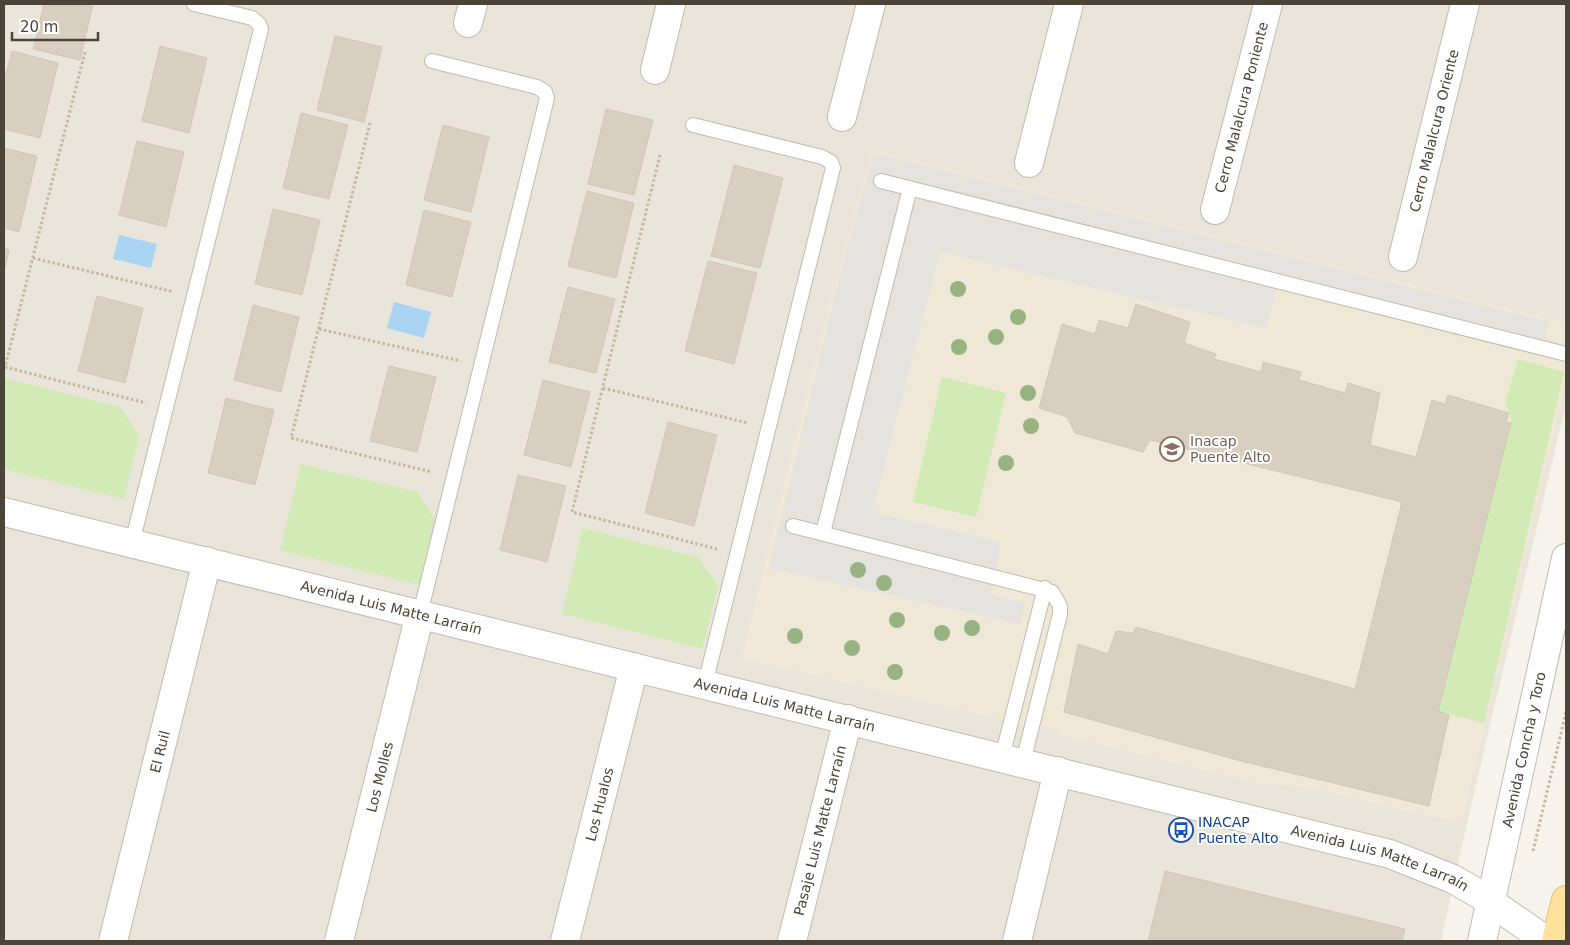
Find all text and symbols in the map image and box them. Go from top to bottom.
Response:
scale bar [12,10,99,42]
text: 20 m [20,18,58,36]
street label: Cerro Malalcura Poniente [1212,20,1271,194]
street label: Cerro Malalcura Oriente [1406,48,1462,214]
place label: Inacap Puente Alto [1190,433,1271,465]
school or university icon: Inacap Puente Alto [1159,436,1185,462]
street label: Avenida Luis Matte Larraín [299,578,484,638]
street label: Avenida Concha y Toro [1499,670,1549,829]
street label: Avenida Luis Matte Larraín [692,675,877,735]
street label: El Ruil [147,729,173,774]
street label: Los Molles [363,740,396,814]
street label: Pasaje Luis Matte Larraín [791,744,849,917]
street label: Los Hualos [582,766,616,843]
place label: INACAP Puente Alto [1198,814,1279,846]
bus stop icon: INACAP Puente Alto [1168,817,1194,843]
street label: Avenida Luis Matte Larraín [1289,822,1472,894]

